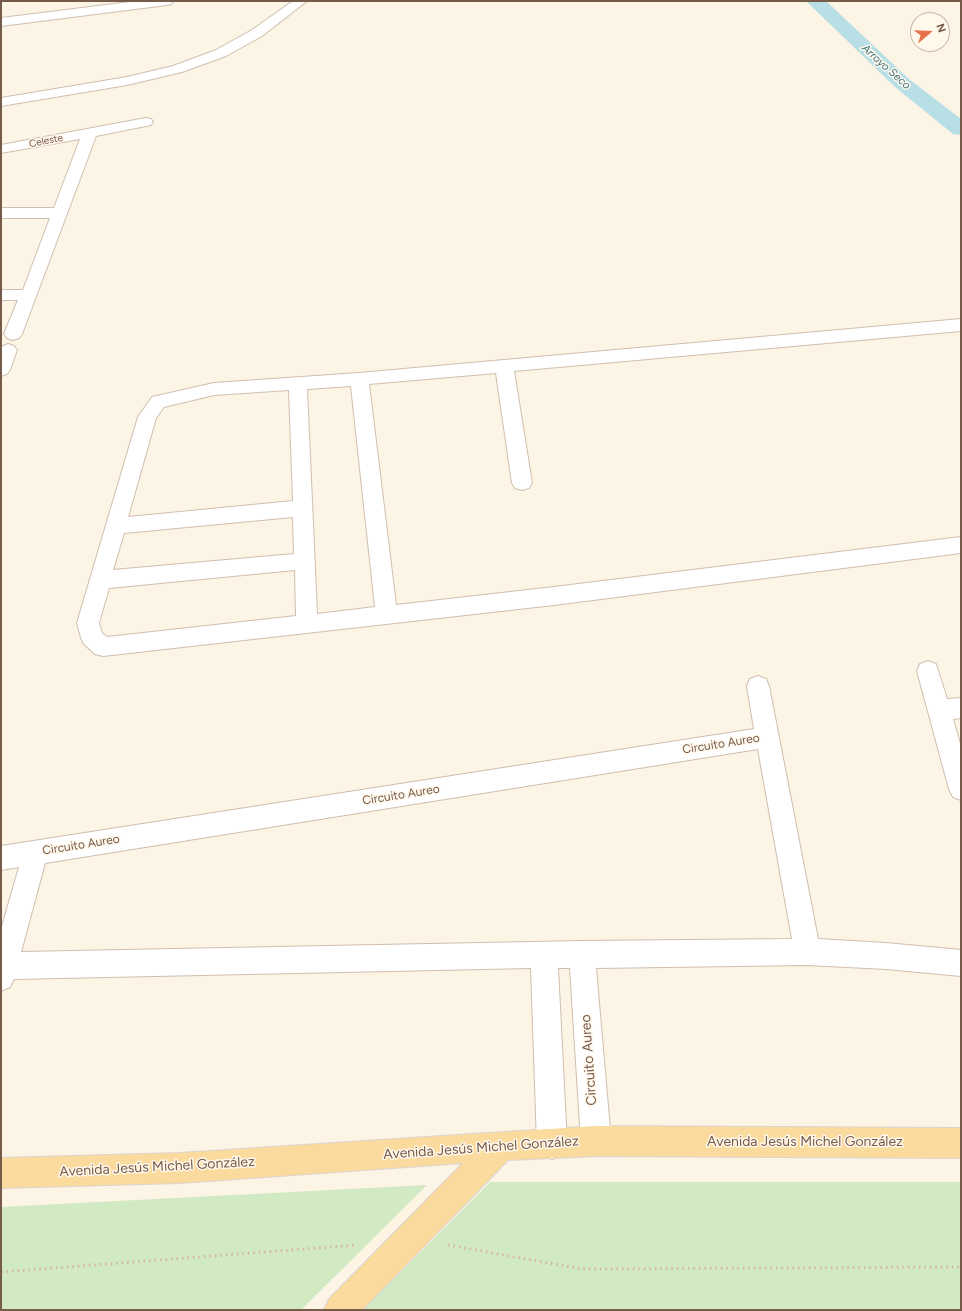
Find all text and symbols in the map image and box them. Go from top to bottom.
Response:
north arrow [910,12,950,52]
text: N [933,22,948,34]
water label: Arroyo Seco [859,42,913,92]
street label: Celeste [28,132,64,150]
street label: Circuito Aureo [681,731,761,757]
street label: Circuito Aureo [361,782,441,808]
street label: Circuito Aureo [41,832,121,858]
street label: Circuito Aureo [577,1014,601,1106]
street label: Avenida Jesús Michel González [383,1133,579,1163]
street label: Avenida Jesús Michel González [707,1134,903,1150]
street label: Avenida Jesús Michel González [59,1153,255,1181]

